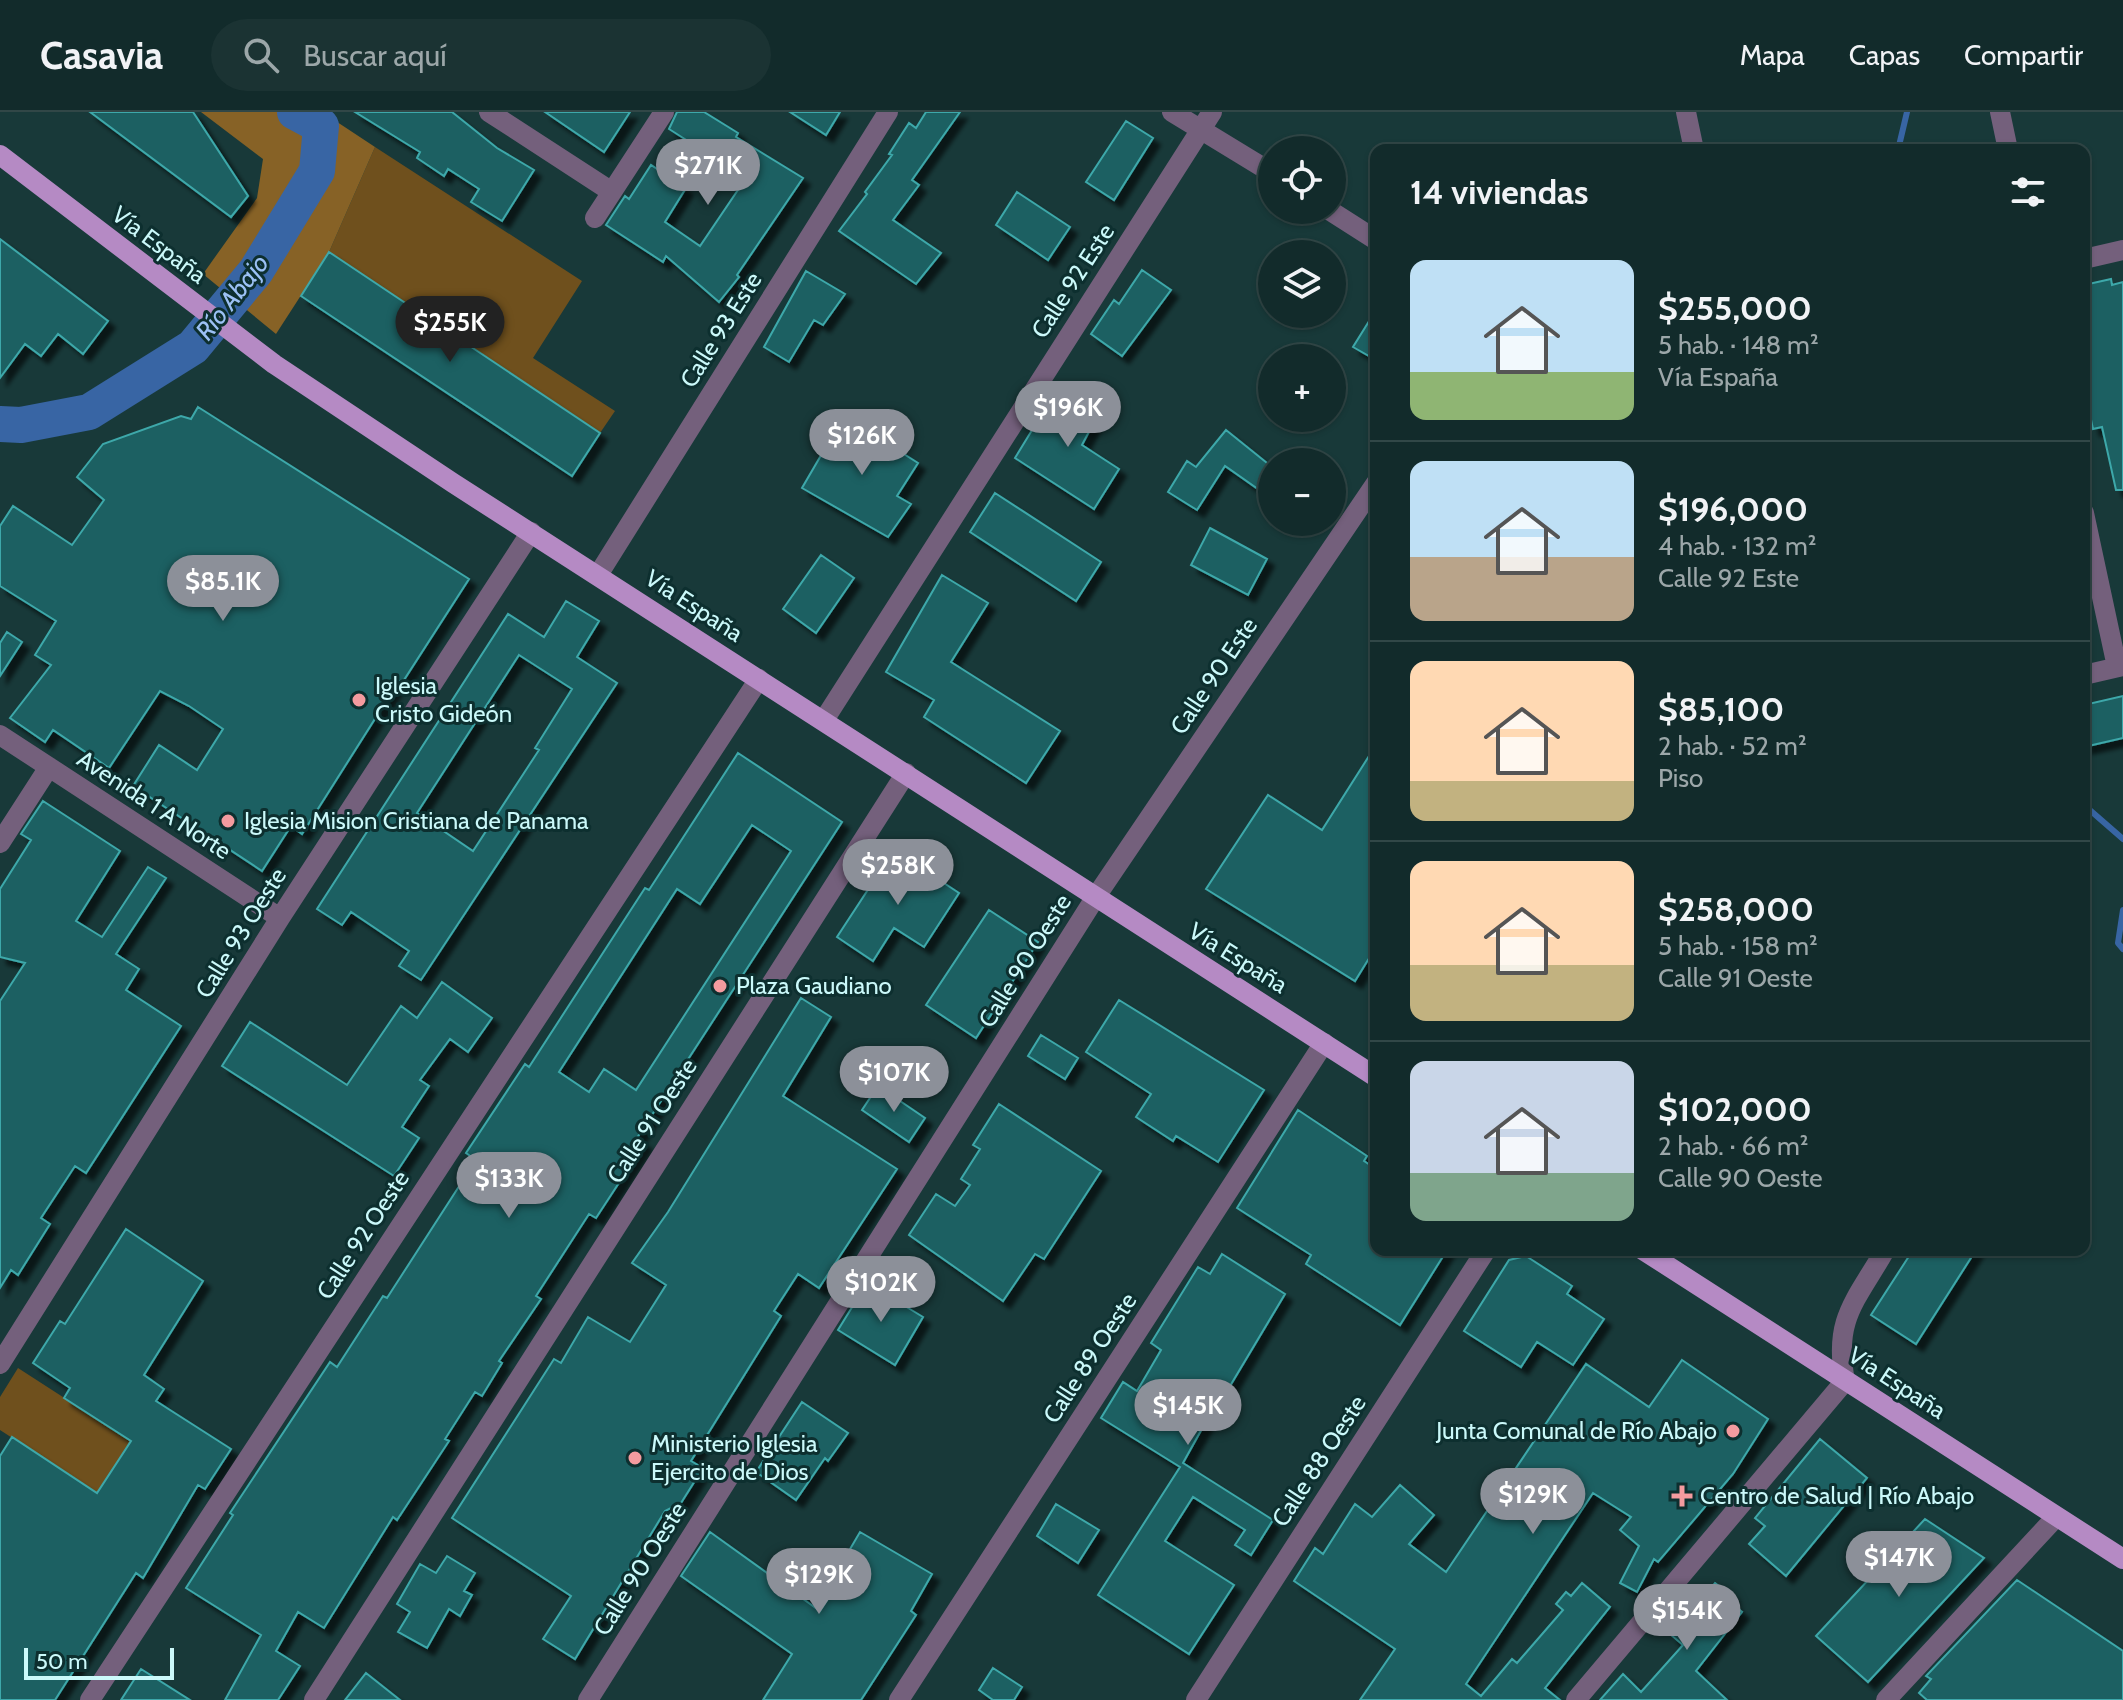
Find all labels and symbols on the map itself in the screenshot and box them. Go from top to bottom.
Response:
pin: $271K [652,139,764,207]
street label: Vía España [106,200,213,290]
street label: Calle 92 Este [1025,218,1120,343]
water label: Río Abajo [189,248,275,346]
street label: Calle 93 Este [674,267,767,393]
pin: $255K [394,296,506,364]
pin: $196K [1012,381,1124,449]
pin: $126K [806,409,918,477]
pin: $85.1K [158,555,288,623]
street label: Vía España [640,563,749,648]
street label: Calle 90 Este [1164,612,1263,740]
place label: Iglesia Cristo Gideón [375,671,512,728]
marker: Iglesia Cristo Gideón [350,691,368,709]
street label: Avenida 1 A Norte [72,744,237,865]
place label: Iglesia Mision Cristiana de Panama [244,806,589,835]
marker: Iglesia Mision Cristiana de Panama [219,812,237,830]
pin: $258K [842,839,954,907]
street label: Calle 93 Oeste [189,862,292,1003]
street label: Calle 90 Oeste [972,889,1077,1033]
street label: Vía España [1184,916,1293,999]
place label: Plaza Gaudiano [736,971,892,1000]
marker: Plaza Gaudiano [711,977,729,995]
pin: $107K [838,1046,950,1114]
street label: Calle 91 Oeste [601,1053,703,1189]
pin: $133K [453,1152,565,1220]
street label: Calle 92 Oeste [310,1165,415,1305]
pin: $102K [825,1256,937,1324]
street label: Calle 89 Oeste [1037,1287,1142,1428]
street label: Vía España [1843,1340,1952,1425]
pin: $145K [1132,1379,1244,1447]
street label: Calle 88 Oeste [1265,1390,1372,1532]
place label: Junta Comunal de Río Abajo [1435,1416,1717,1445]
marker: Junta Comunal de Río Abajo [1724,1422,1742,1440]
place label: Ministerio Iglesia Ejercito de Dios [651,1429,818,1486]
marker: Ministerio Iglesia Ejercito de Dios [626,1449,644,1467]
pin: $129K [1477,1468,1589,1536]
place label: Centro de Salud | Río Abajo [1700,1481,1974,1510]
marker: Centro de Salud | Río Abajo [1671,1485,1693,1507]
street label: Calle 90 Oeste [587,1497,692,1641]
pin: $147K [1843,1531,1955,1599]
pin: $129K [763,1548,875,1616]
pin: $154K [1631,1584,1743,1652]
scale bar [24,1644,174,1680]

